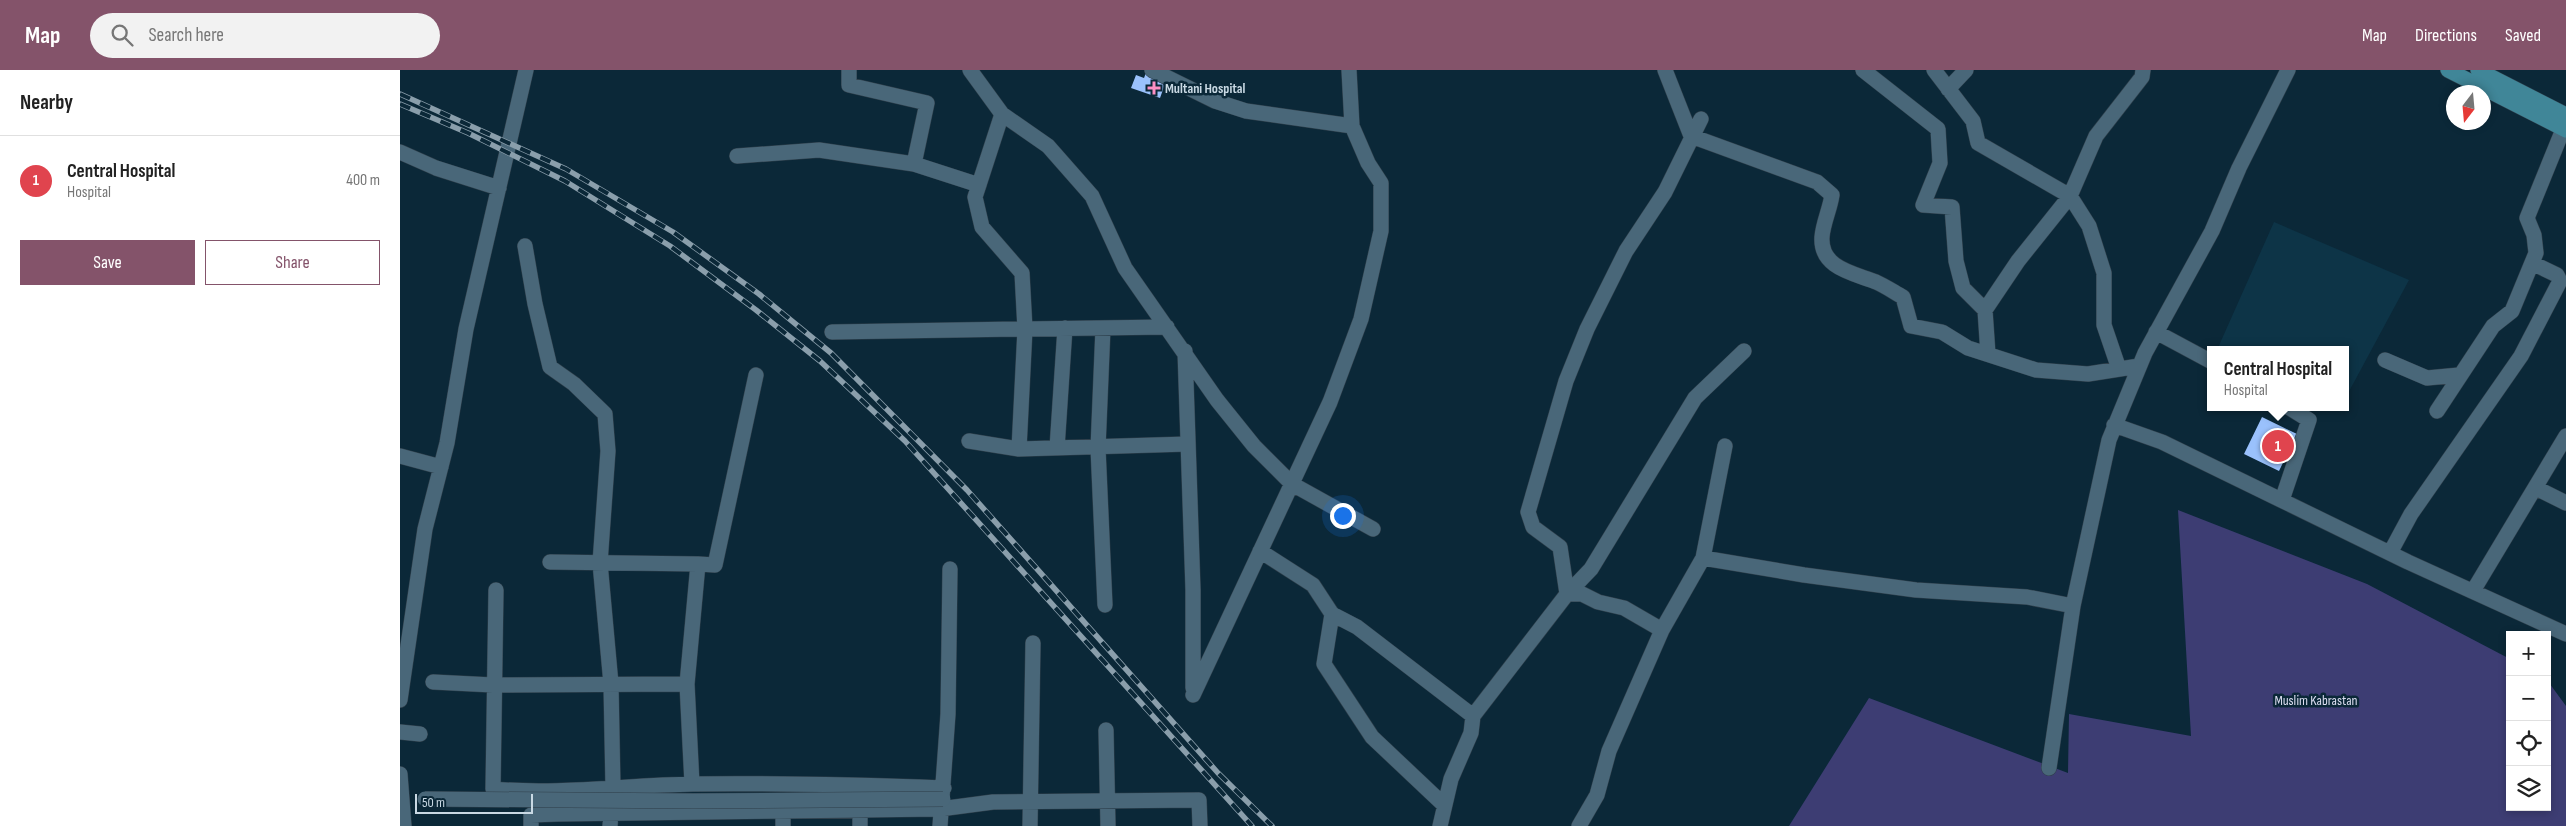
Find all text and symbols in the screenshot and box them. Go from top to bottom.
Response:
search box [90,13,440,58]
text: Map [25,21,60,50]
icon: search [108,21,136,49]
text: Search here [148,24,224,47]
text: Map [2362,25,2387,46]
text: Directions [2415,25,2477,46]
text: Saved [2505,25,2541,46]
place label: Multani Hospital [1165,80,1246,97]
marker: Multani Hospital [1147,81,1161,95]
north arrow [2446,85,2491,130]
text: Nearby [20,90,73,115]
text: Central Hospital [67,160,175,183]
text: 1 [33,171,39,190]
text: 400 m [346,171,380,190]
text: Hospital [67,183,111,202]
button: Save [20,240,195,285]
button: Share [205,240,380,285]
popup [2207,346,2349,411]
text: Central Hospital [2224,358,2332,381]
text: Hospital [2224,381,2268,400]
pin: 1 [2262,427,2294,465]
your location [1330,503,1356,529]
map controls [2506,631,2551,811]
button: + [2506,631,2551,676]
button: − [2506,676,2551,721]
park label: Muslim Kabrastan [2274,692,2358,709]
button: locate [2506,721,2551,766]
button: layers [2506,766,2551,811]
scale bar [415,791,532,814]
text: 50 m [422,794,445,811]

